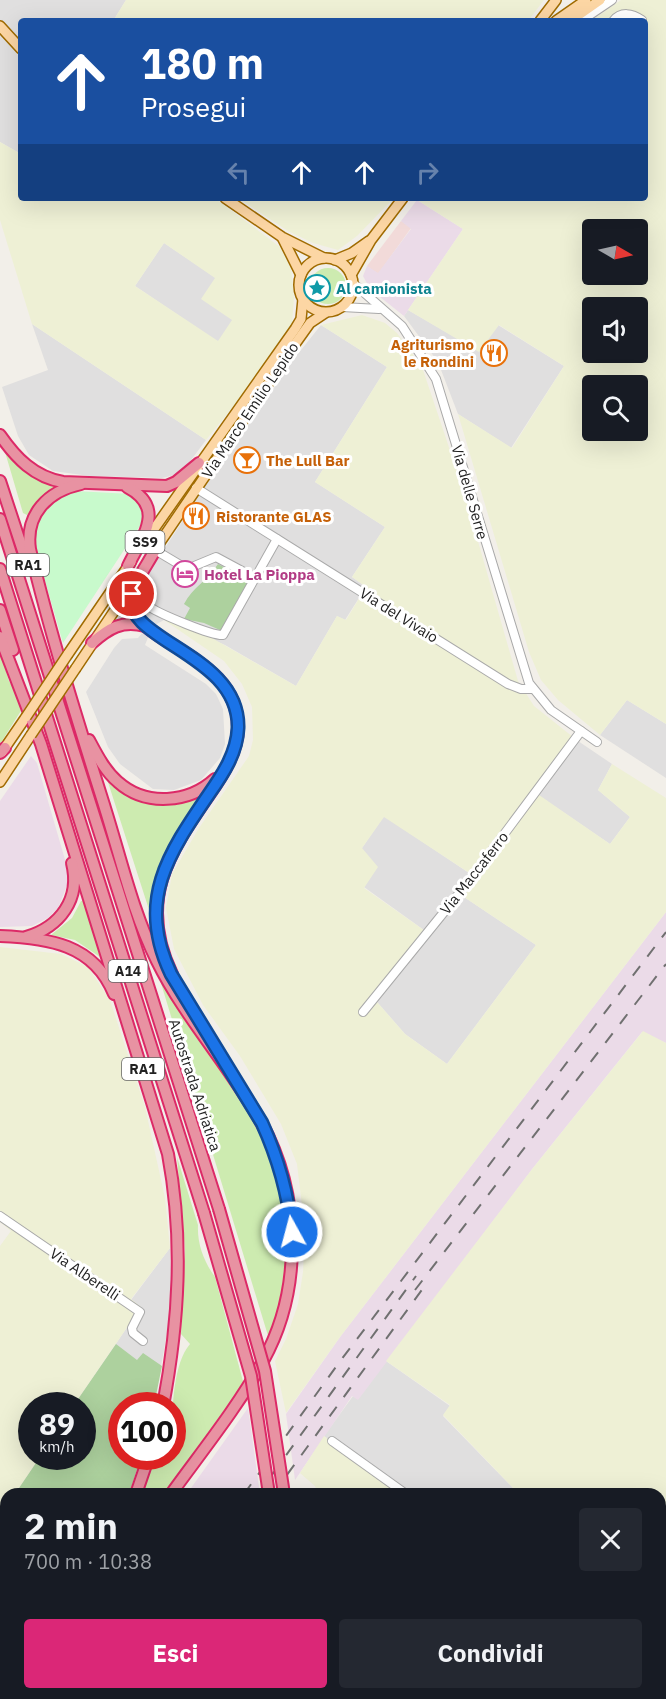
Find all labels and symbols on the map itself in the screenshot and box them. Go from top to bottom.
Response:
north arrow [582,219,648,285]
place icon: Al camionista [302,273,332,303]
place label: Al camionista [336,279,432,298]
place label: Agriturismo le Rondini [391,335,474,371]
street label: Via Marco Emilio Lepido [197,338,303,482]
restaurant icon: Agriturismo le Rondini [479,338,509,368]
street label: Via delle Serre [447,443,493,541]
bar icon: The Lull Bar [232,445,262,475]
place label: The Lull Bar [266,451,350,470]
restaurant icon: Ristorante GLAS [181,501,211,531]
place label: Ristorante GLAS [216,507,332,526]
road number: SS9 [126,531,164,553]
road number: RA1 [7,554,49,576]
hotel icon: Hotel La Pioppa [170,559,200,589]
place label: Hotel La Pioppa [204,565,315,584]
pin [106,568,157,619]
street label: Via del Vivaio [356,583,442,647]
street label: Via Maccaferro [436,828,512,918]
road number: A14 [108,960,148,982]
street label: Autostrada Adriatica [165,1016,225,1154]
road number: RA1 [122,1058,164,1080]
position arrow [260,1200,324,1264]
street label: Via Alberelli [46,1244,124,1304]
speed limit sign: 100 [108,1392,186,1470]

